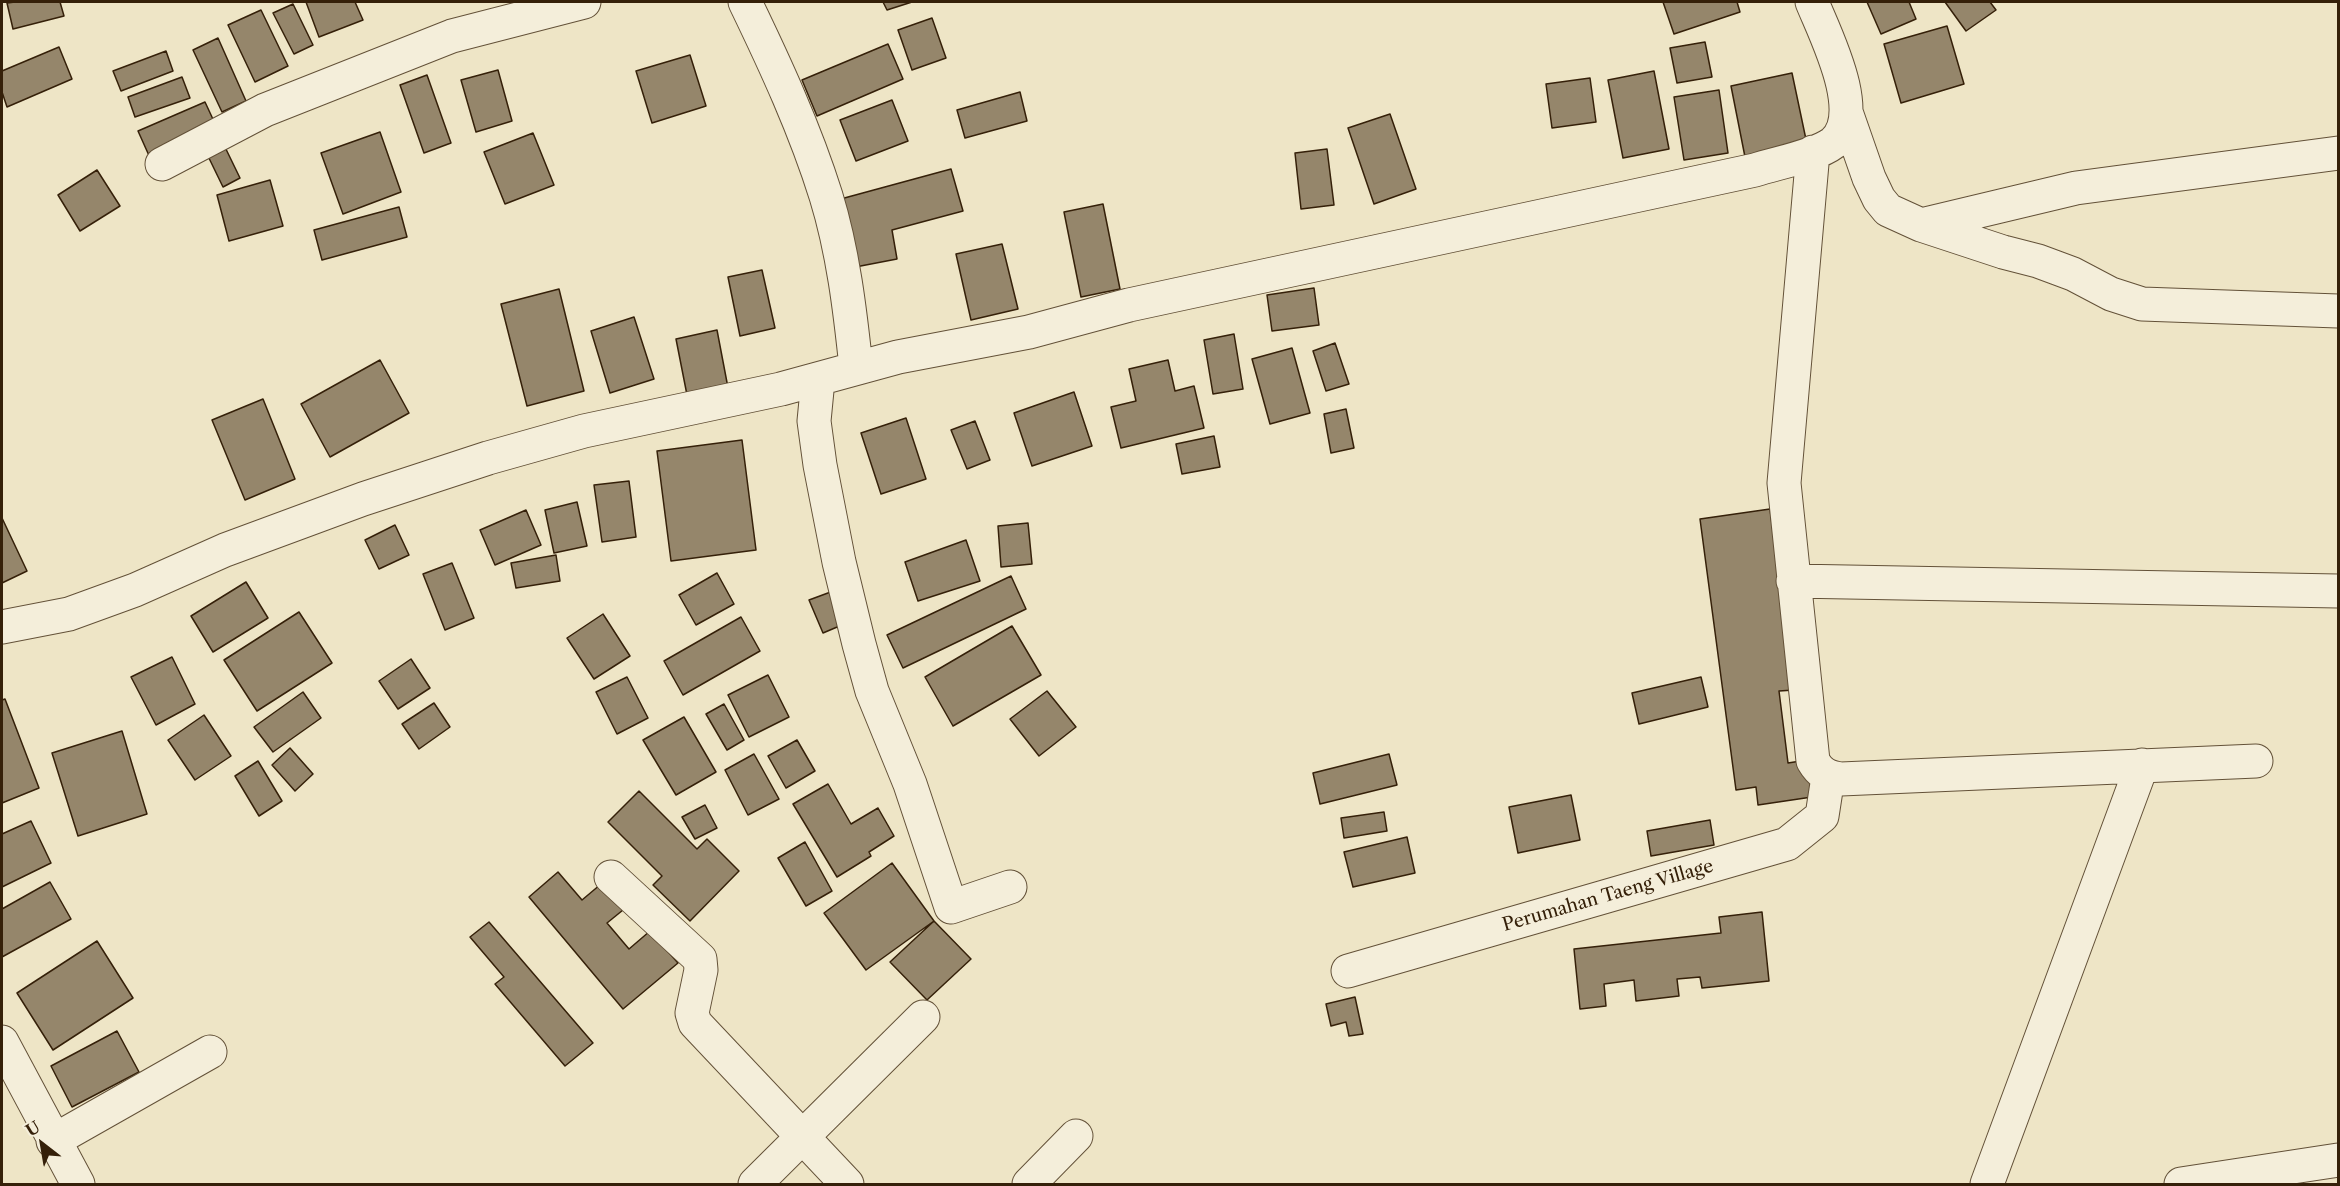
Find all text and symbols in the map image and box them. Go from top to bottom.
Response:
street label: Perumahan Taeng Village [1500,856,1716,936]
north arrow [12,1114,72,1174]
text: U [22,1117,43,1140]

